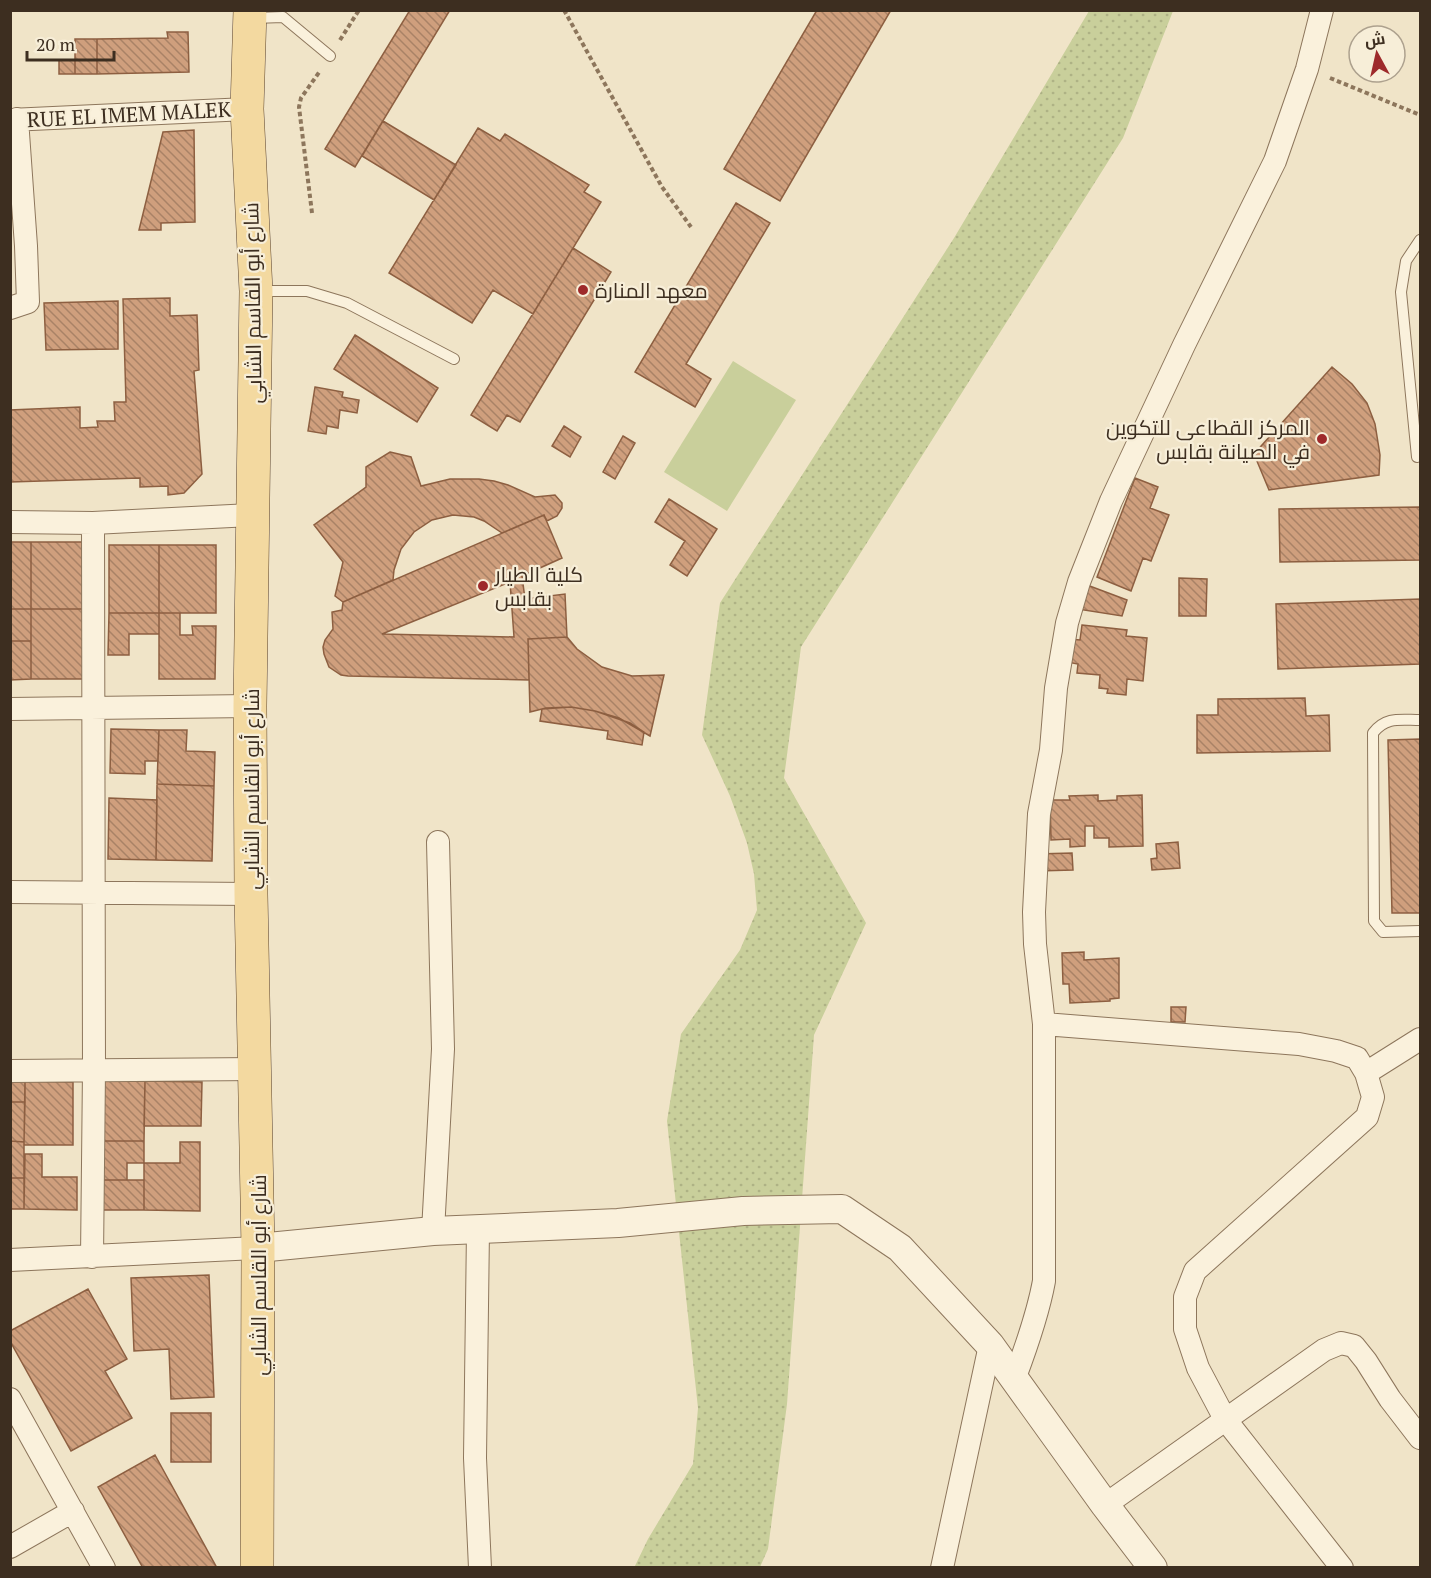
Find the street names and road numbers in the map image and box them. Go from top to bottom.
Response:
street label: RUE EL IMEM MALEK [26,95,232,133]
street label: شارع أبو القاسم الشابي [236,202,271,404]
street label: شارع أبو القاسم الشابي [237,688,268,890]
street label: شارع أبو القاسم الشابي [244,1174,275,1376]

